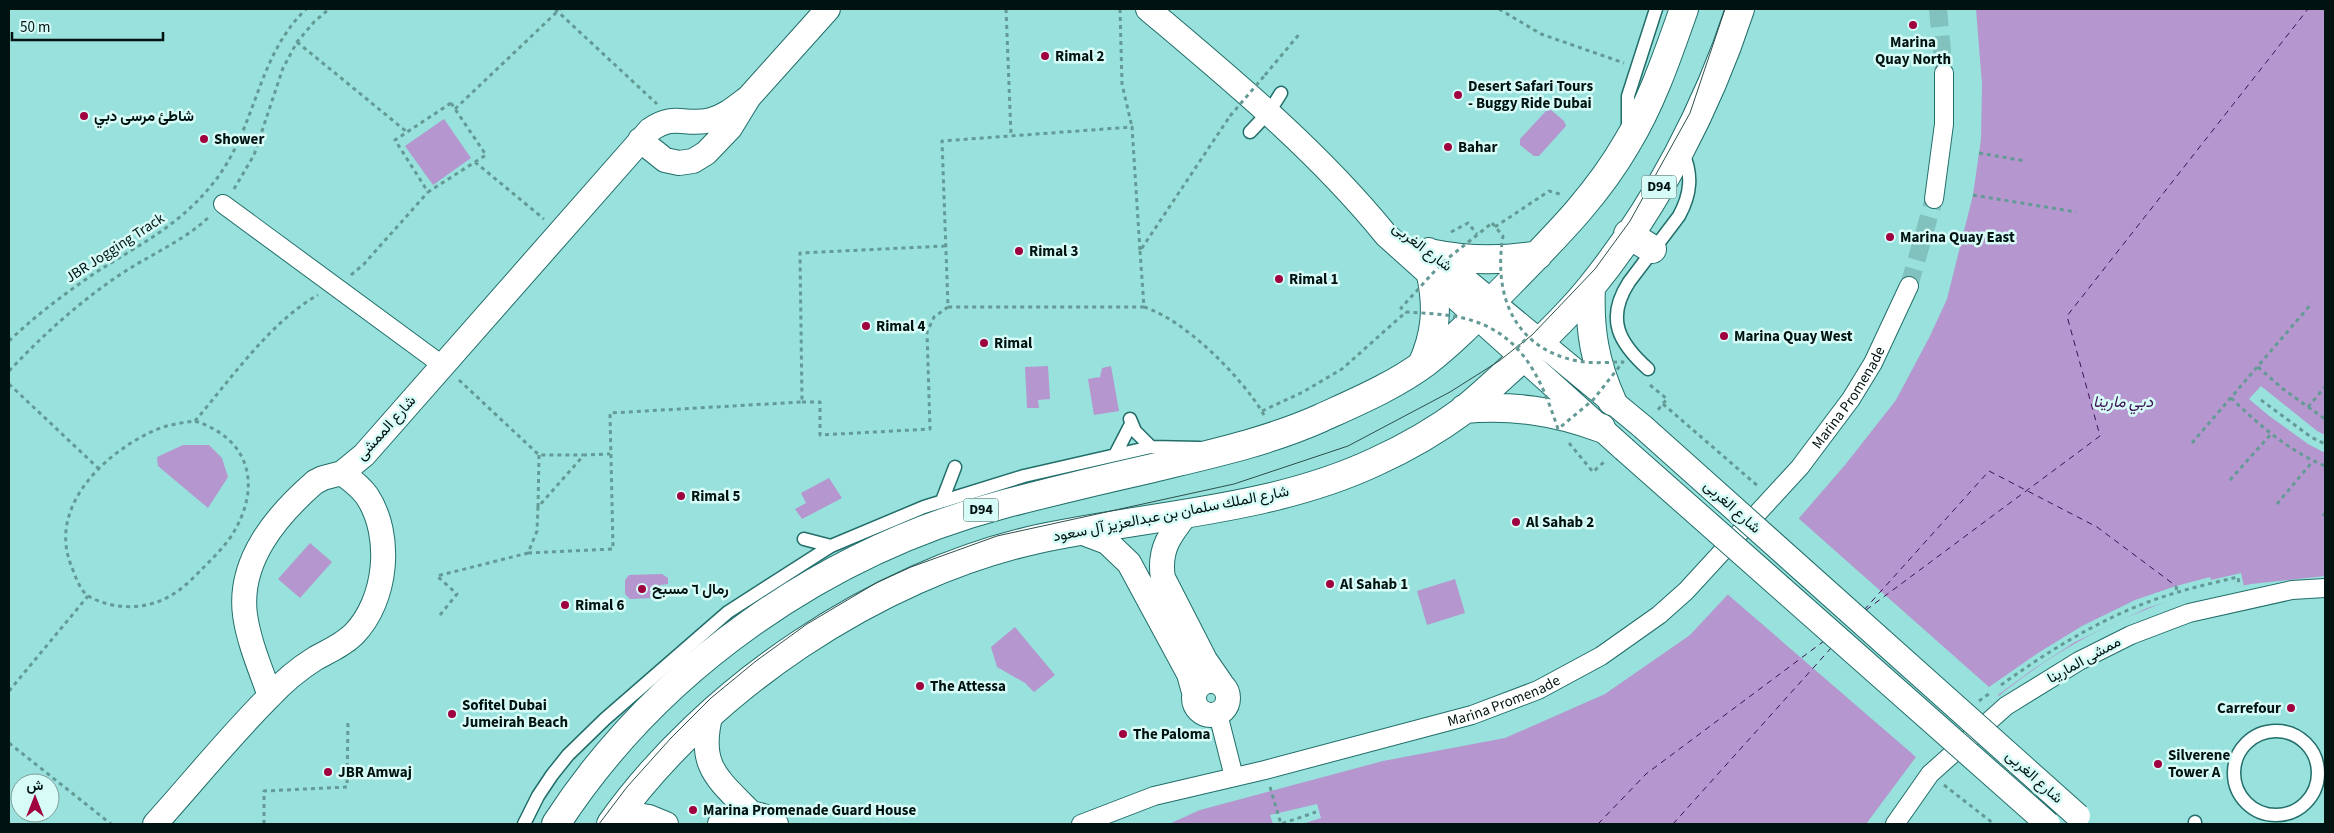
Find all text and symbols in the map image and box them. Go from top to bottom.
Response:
scale bar [12,10,164,42]
text: 50 m [20,17,50,38]
marker: Marina Quay North [1907,19,1919,31]
place label: Marina Quay North [1875,32,1951,70]
place label: Rimal 2 [1055,46,1104,67]
marker: Rimal 2 [1039,50,1051,62]
place label: Desert Safari Tours - Buggy Ride Dubai [1468,76,1593,114]
marker: Desert Safari Tours - Buggy Ride Dubai [1452,89,1464,101]
place label: شاطئ مرسى دبي [94,106,194,129]
marker: شاطئ مرسى دبي [78,110,90,122]
place label: Shower [214,129,264,150]
marker: Shower [198,133,210,145]
place label: Bahar [1458,137,1497,158]
marker: Bahar [1442,141,1454,153]
road number: D94 [1642,176,1676,198]
street label: JBR Jogging Track [61,208,169,288]
street label: شارع الغربى [1388,217,1457,277]
place label: Marina Quay East [1900,227,2015,248]
marker: Marina Quay East [1884,231,1896,243]
place label: Rimal 3 [1029,241,1078,262]
marker: Rimal 3 [1013,245,1025,257]
place label: Rimal 1 [1289,269,1338,290]
marker: Rimal 1 [1273,273,1285,285]
place label: Rimal 4 [876,316,925,337]
marker: Rimal 4 [860,320,872,332]
place label: Marina Quay West [1734,326,1853,347]
marker: Marina Quay West [1718,330,1730,342]
place label: Rimal [994,333,1033,354]
marker: Rimal [978,337,990,349]
street label: Marina Promenade [1807,343,1890,453]
street label: شارع الممشى [351,391,421,465]
water label: دبي مارينا [2093,391,2153,415]
street label: شارع الغربى [1699,476,1765,539]
street label: شارع الملك سلمان بن عبدالعزيز آل سعود [1051,481,1291,547]
place label: Rimal 5 [691,486,740,507]
marker: Rimal 5 [675,490,687,502]
road number: D94 [964,498,998,522]
place label: Al Sahab 2 [1525,512,1594,533]
marker: Al Sahab 2 [1510,516,1522,528]
place label: Al Sahab 1 [1339,574,1408,595]
marker: Al Sahab 1 [1324,578,1336,590]
place label: رمال ٦ مسبح [652,579,729,600]
marker: رمال ٦ مسبح [636,583,648,595]
place label: Rimal 6 [575,595,624,616]
marker: Rimal 6 [559,599,571,611]
street label: ممشى المارينا [2043,631,2125,689]
street label: Marina Promenade [1445,669,1564,732]
place label: The Attessa [930,676,1006,697]
marker: The Attessa [914,680,926,692]
place label: Sofitel Dubai Jumeirah Beach [462,695,568,733]
place label: Carrefour [2217,698,2281,719]
marker: Carrefour [2285,702,2297,714]
marker: Sofitel Dubai Jumeirah Beach [446,708,458,720]
place label: The Paloma [1133,724,1210,745]
marker: The Paloma [1117,728,1129,740]
place label: Silverene Tower A [2168,745,2230,783]
street label: شارع الغربى [2001,746,2067,809]
marker: Silverene Tower A [2152,758,2164,770]
place label: JBR Amwaj [338,762,412,783]
marker: JBR Amwaj [322,766,334,778]
north arrow [10,773,60,823]
text: ش [27,776,44,796]
place label: Marina Promenade Guard House [703,800,917,821]
marker: Marina Promenade Guard House [687,804,699,816]

